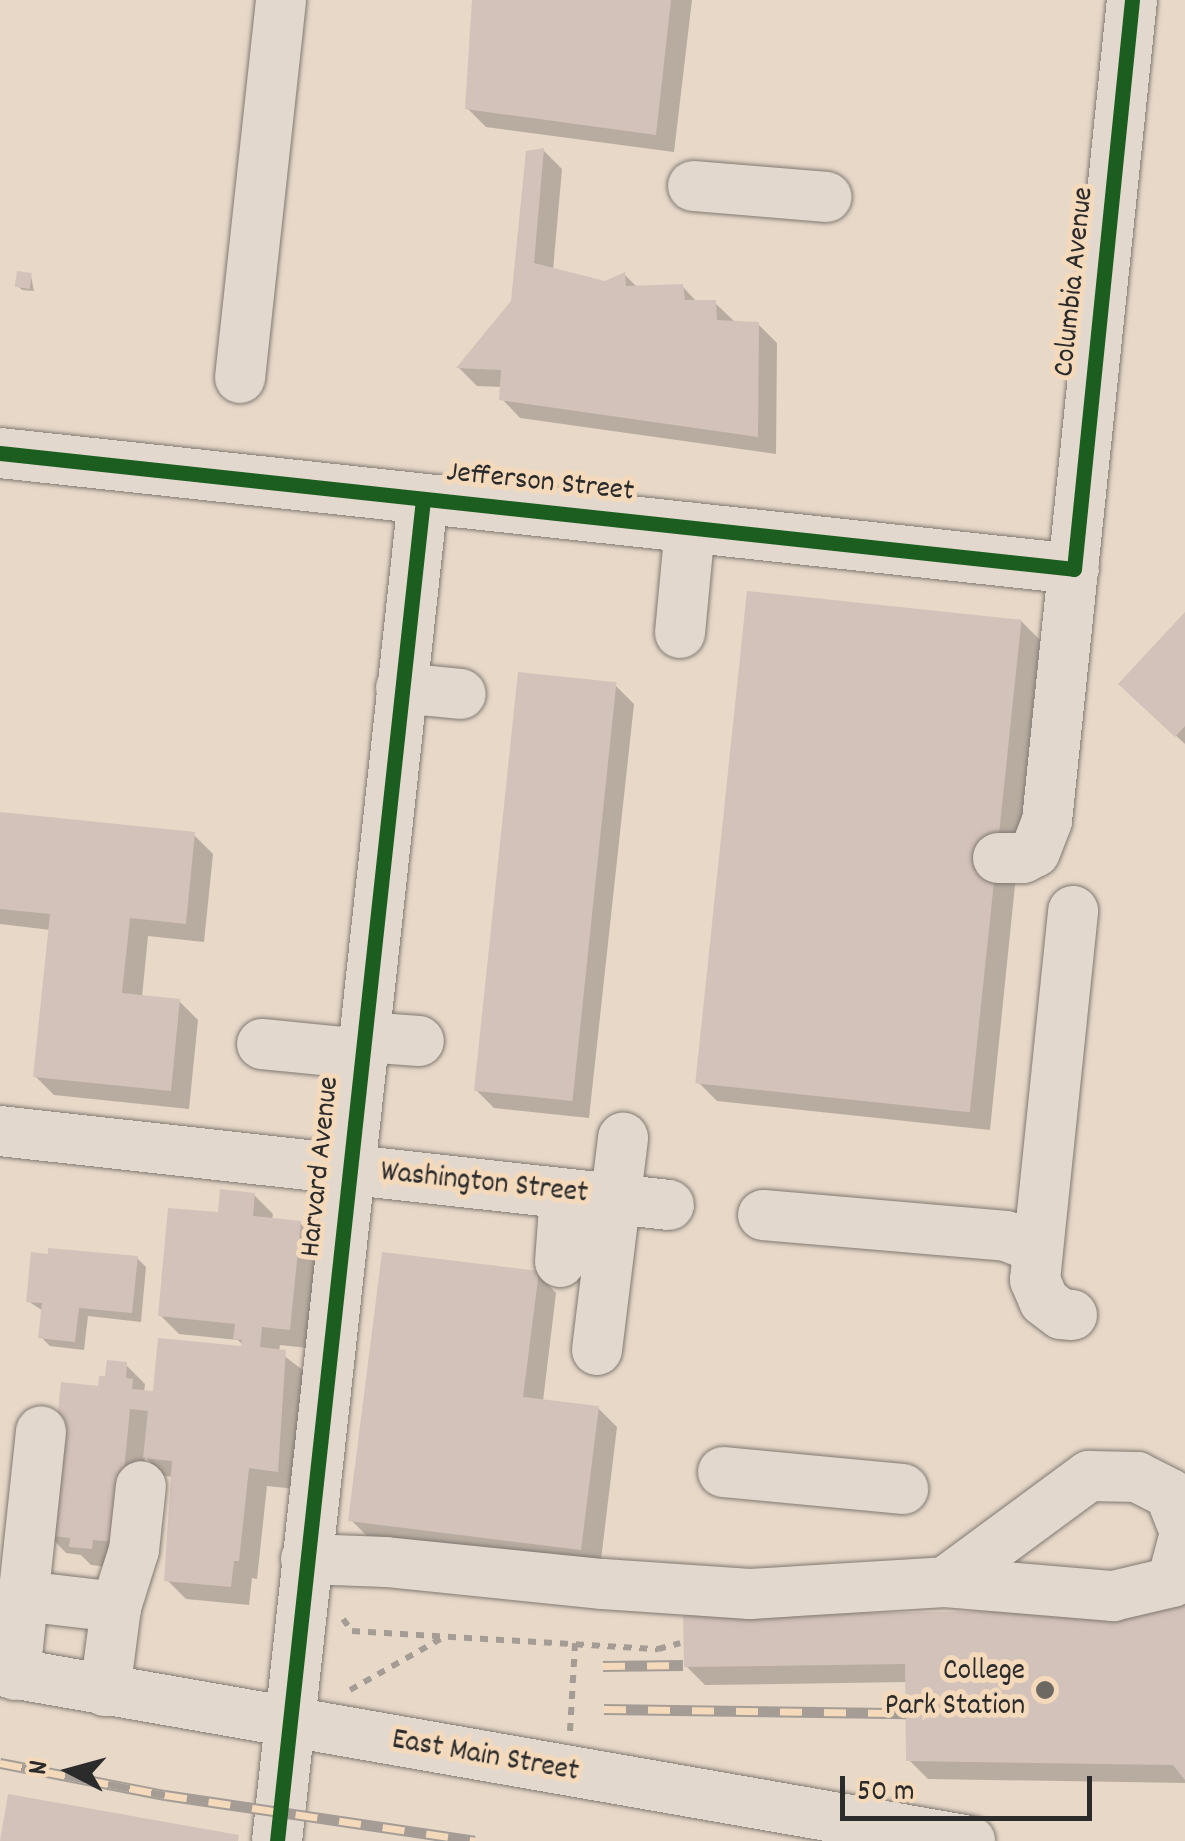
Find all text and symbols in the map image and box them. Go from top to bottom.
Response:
street label: Columbia Avenue [1048,185,1104,379]
street label: Jefferson Street [444,456,636,512]
street label: Harvard Avenue [295,1075,349,1259]
street label: Washington Street [379,1156,589,1214]
place label: College Park Station [885,1655,1025,1726]
marker: College Park Station [1034,1679,1056,1701]
north arrow [20,1721,120,1821]
street label: East Main Street [389,1724,581,1792]
scale bar [845,1756,1098,1818]
text: N [20,1759,61,1777]
text: 50 m [857,1772,915,1815]

